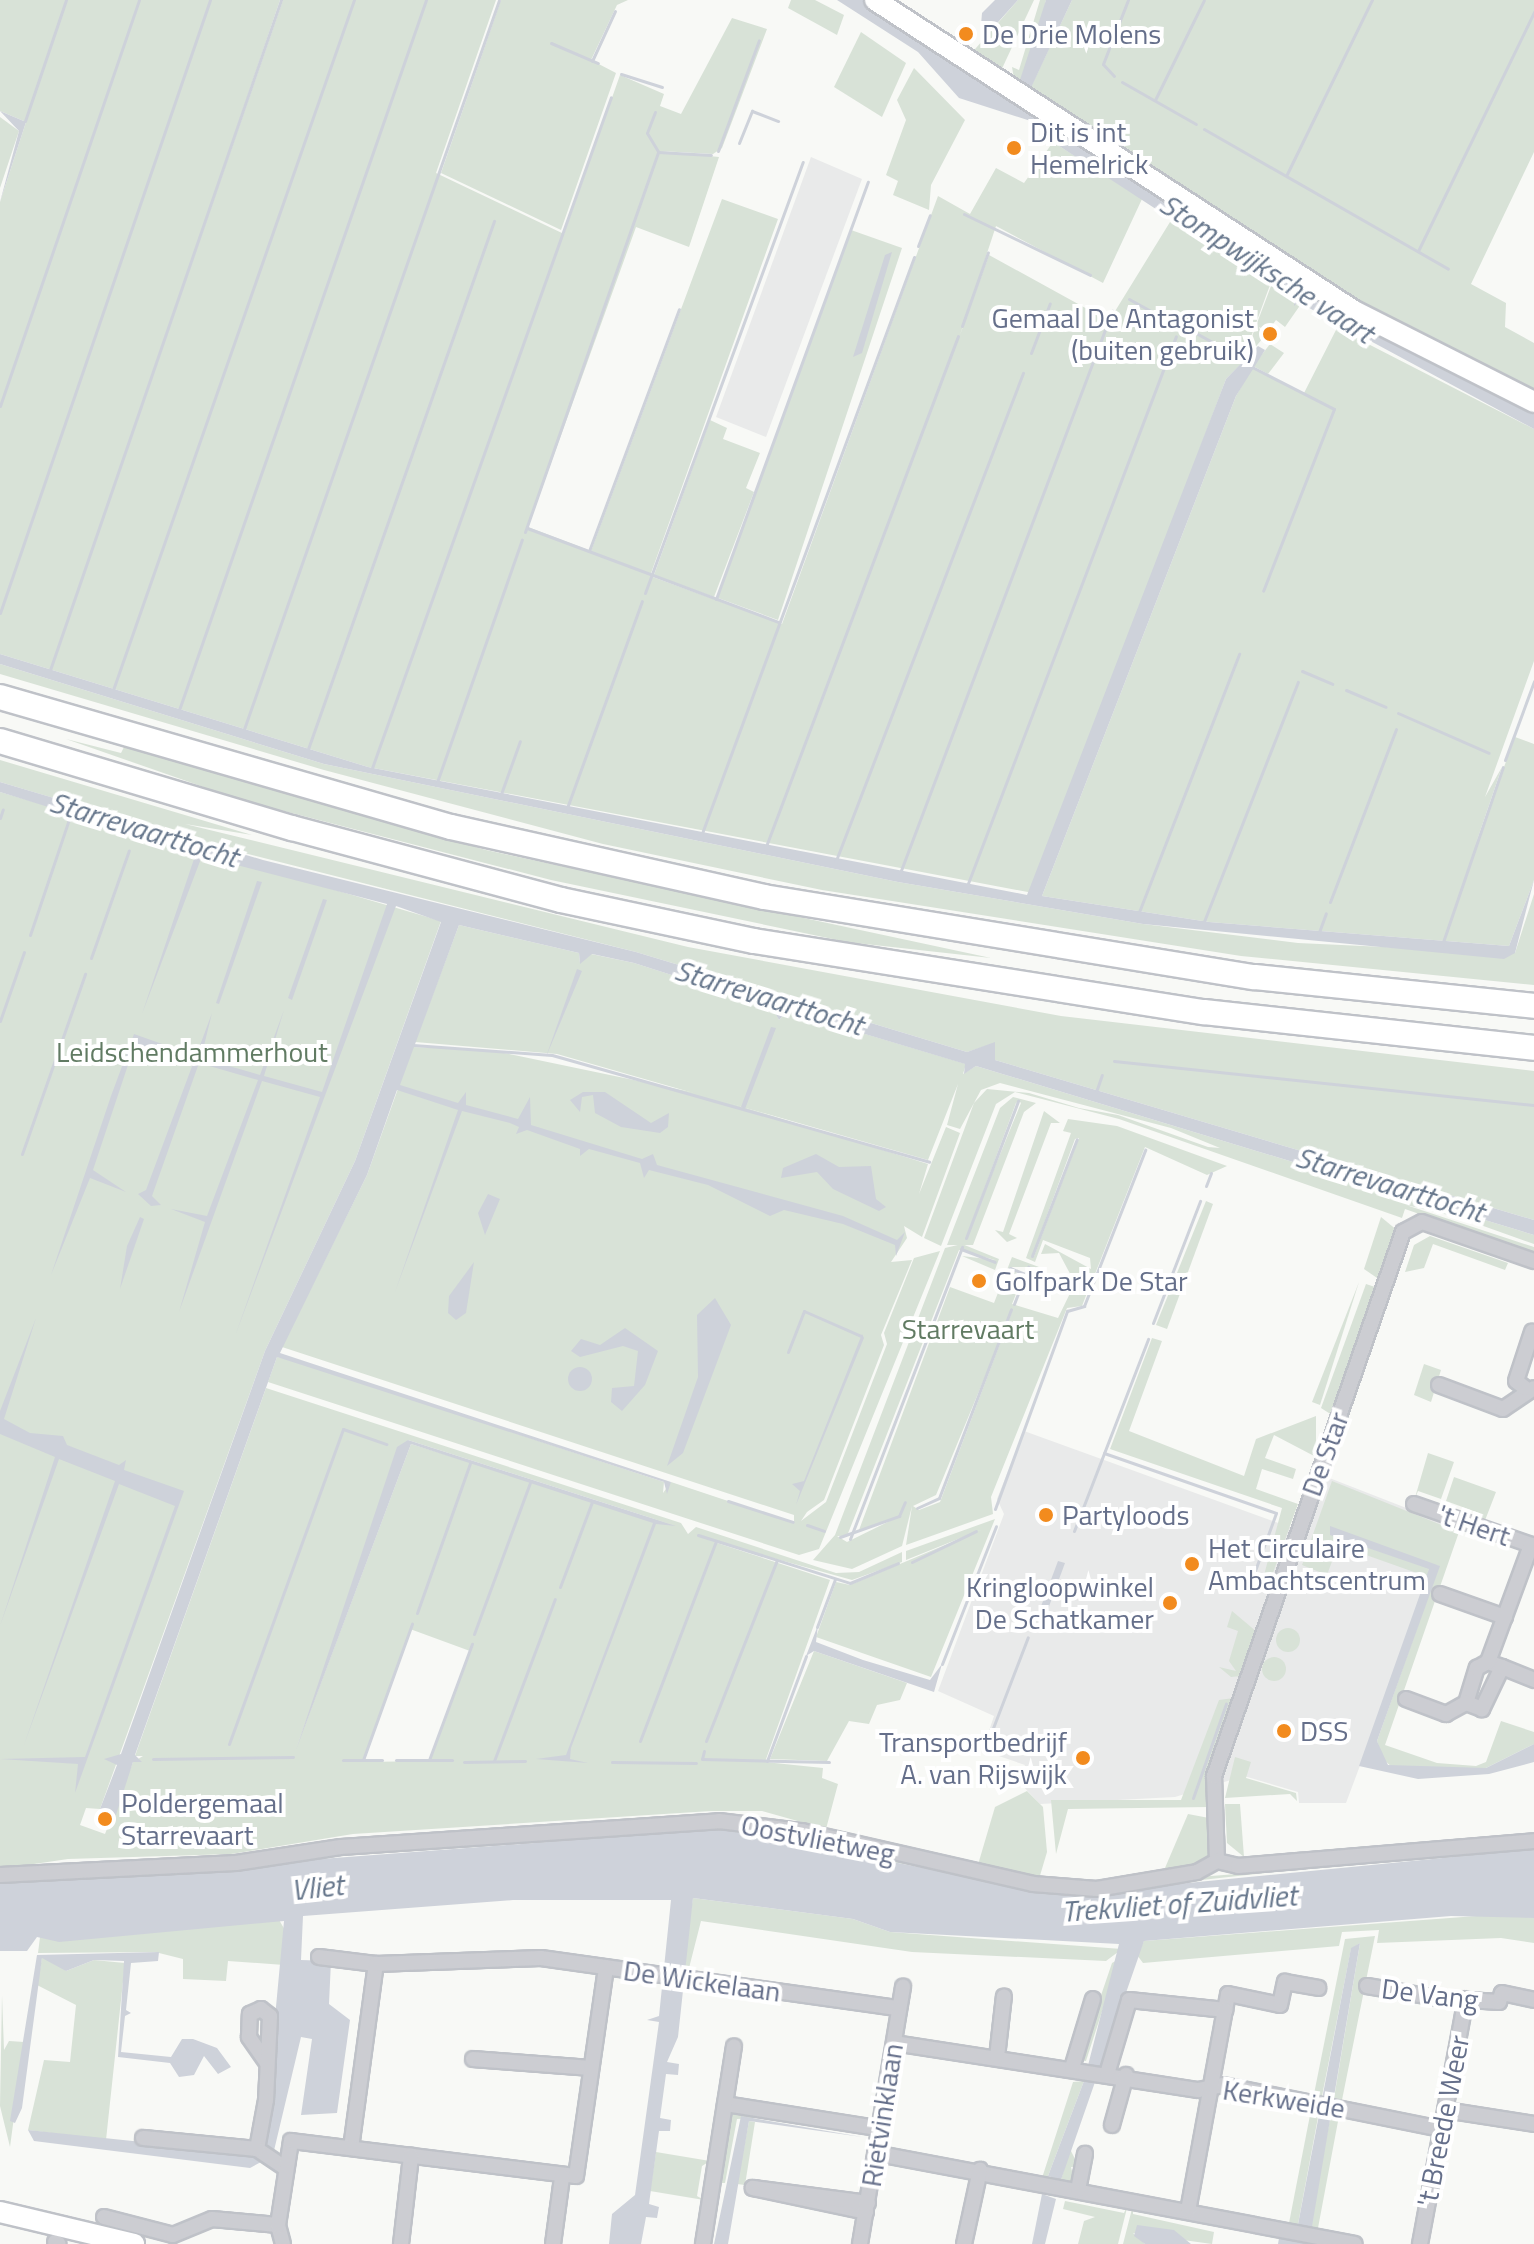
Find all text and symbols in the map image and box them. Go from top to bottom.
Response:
place label: De Drie Molens [982,17,1161,51]
marker: De Drie Molens [957,25,975,43]
place label: Dit is int Hemelrick [1030,115,1148,181]
marker: Dit is int Hemelrick [1005,139,1023,157]
water label: Stompwijksche vaart [1153,185,1381,351]
place label: Gemaal De Antagonist (buiten gebruik) [991,301,1254,367]
marker: Gemaal De Antagonist (buiten gebruik) [1261,325,1279,343]
water label: Starrevaarttocht [46,783,242,875]
water label: Starrevaarttocht [671,951,867,1043]
park label: Leidschendammerhout [56,1035,328,1069]
water label: Starrevaarttocht [1292,1138,1488,1230]
place label: Golfpark De Star [995,1264,1188,1298]
marker: Golfpark De Star [970,1272,988,1290]
park label: Starrevaart [902,1312,1034,1346]
street label: De Star [1294,1407,1356,1501]
street label: 't Hert [1433,1497,1515,1553]
place label: Partyloods [1062,1498,1189,1532]
marker: Partyloods [1037,1506,1055,1524]
place label: Het Circulaire Ambachtscentrum [1208,1531,1426,1597]
marker: Het Circulaire Ambachtscentrum [1183,1555,1201,1573]
place label: Kringloopwinkel De Schatkamer [966,1570,1154,1636]
marker: Kringloopwinkel De Schatkamer [1161,1594,1179,1612]
place label: DSS [1300,1714,1348,1748]
marker: DSS [1275,1722,1293,1740]
place label: Transportbedrijf A. van Rijswijk [879,1725,1067,1791]
marker: Transportbedrijf A. van Rijswijk [1074,1749,1092,1767]
place label: Poldergemaal Starrevaart [121,1786,284,1852]
street label: Oostvlietweg [738,1808,898,1870]
marker: Poldergemaal Starrevaart [96,1810,114,1828]
water label: Vliet [289,1866,345,1908]
water label: Trekvliet of Zuidvliet [1060,1877,1298,1929]
street label: De Wickelaan [621,1953,783,2009]
street label: De Vang [1380,1971,1480,2017]
street label: 't Breede Weer [1410,2032,1476,2210]
street label: Rietvinklaan [854,2041,910,2189]
street label: Kerkweide [1221,2073,1347,2125]

